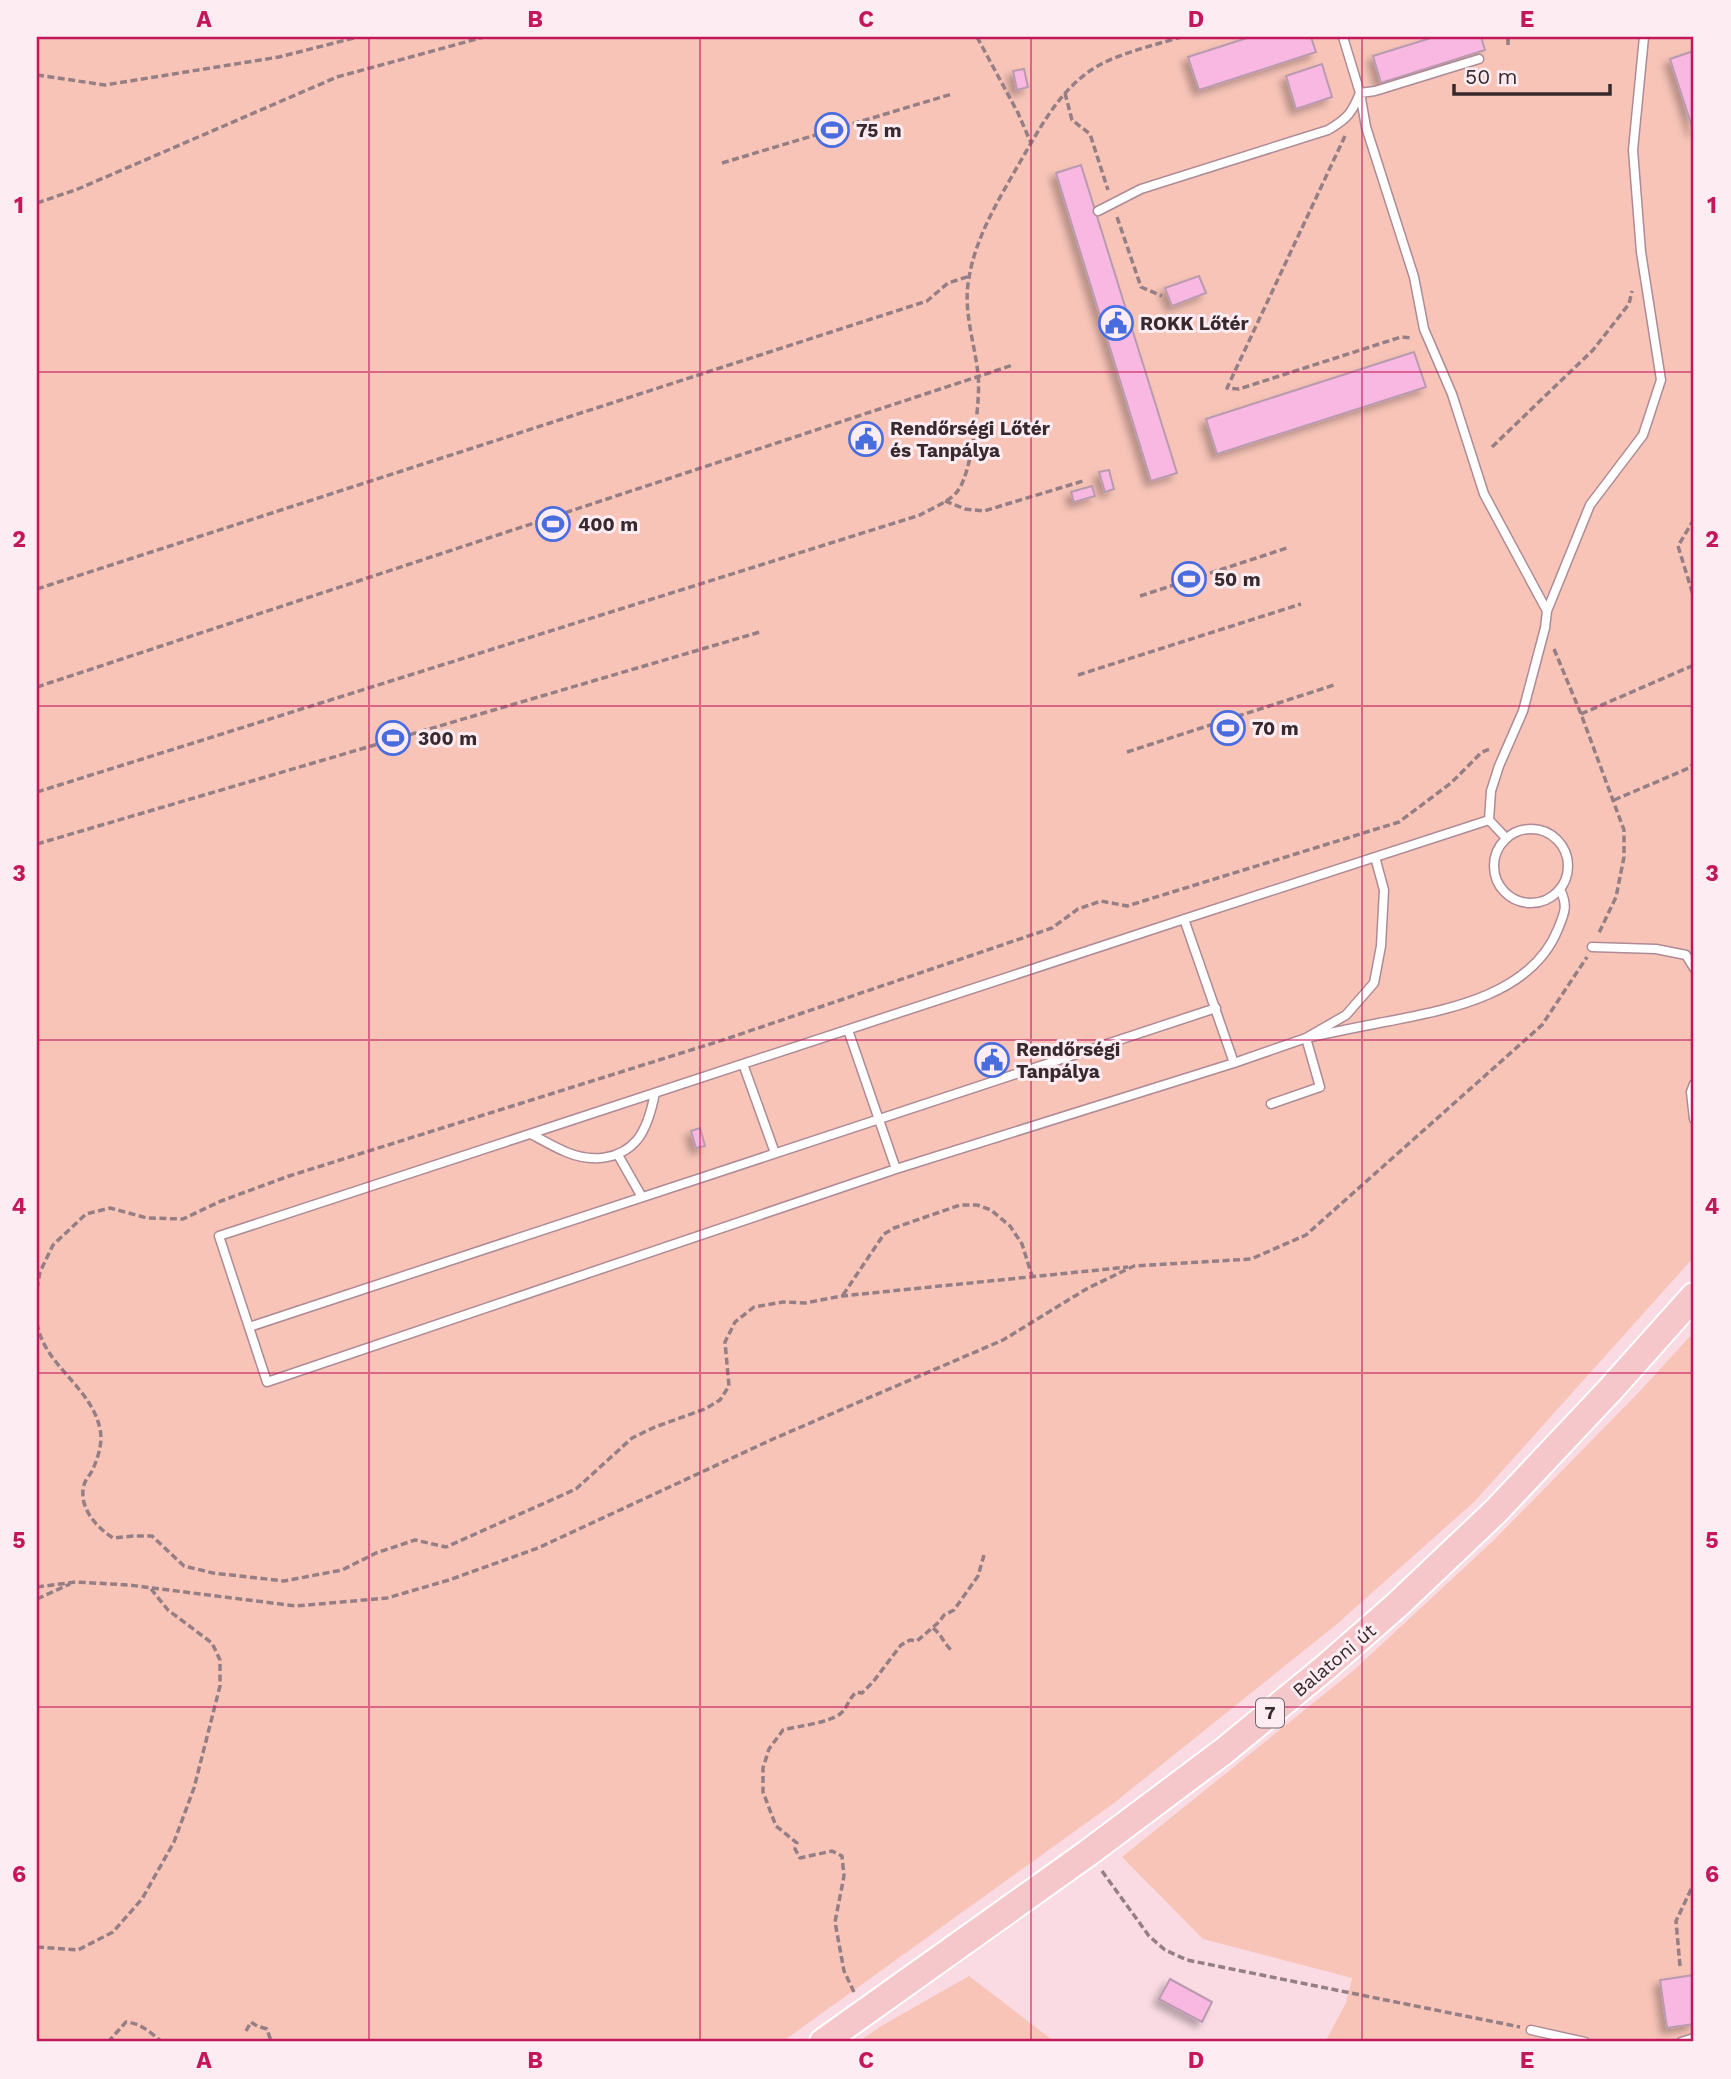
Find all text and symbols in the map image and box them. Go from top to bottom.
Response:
text: A [196,6,212,33]
text: B [527,6,543,33]
text: C [858,6,874,33]
text: D [1188,6,1204,33]
text: E [1520,6,1534,33]
scale bar [1454,52,1610,96]
text: 50 m [1465,64,1517,89]
sports icon: 75 m [813,111,851,149]
place label: 75 m [856,119,902,142]
text: 1 [14,192,24,219]
text: 1 [1707,192,1717,219]
public building icon: ROKK Lőtér [1097,304,1135,342]
place label: ROKK Lőtér [1140,312,1250,335]
place label: Rendőrségi Lőtér és Tanpálya [890,417,1051,462]
public building icon: Rendőrségi Lőtér és Tanpálya [847,420,885,458]
sports icon: 400 m [534,505,572,543]
place label: 400 m [578,513,638,536]
text: 2 [12,526,26,553]
text: 2 [1705,526,1719,553]
sports icon: 50 m [1170,560,1208,598]
place label: 50 m [1214,568,1261,591]
sports icon: 70 m [1209,709,1247,747]
place label: 70 m [1252,717,1299,740]
sports icon: 300 m [374,719,412,757]
place label: 300 m [418,727,477,750]
text: 3 [12,860,26,887]
text: 3 [1705,860,1719,887]
place label: Rendőrségi Tanpálya [1016,1038,1120,1083]
public building icon: Rendőrségi Tanpálya [973,1041,1011,1079]
text: 4 [12,1193,27,1220]
text: 4 [1705,1193,1720,1220]
text: 5 [12,1527,26,1554]
text: 5 [1705,1527,1719,1554]
street label: Balatoni út [1288,1619,1381,1702]
road number: 7 [1256,1698,1284,1728]
text: 6 [12,1861,26,1888]
text: 6 [1705,1861,1719,1888]
text: A [196,2047,212,2074]
text: B [527,2047,543,2074]
text: C [858,2047,874,2074]
text: D [1188,2047,1204,2074]
text: E [1520,2047,1534,2074]

